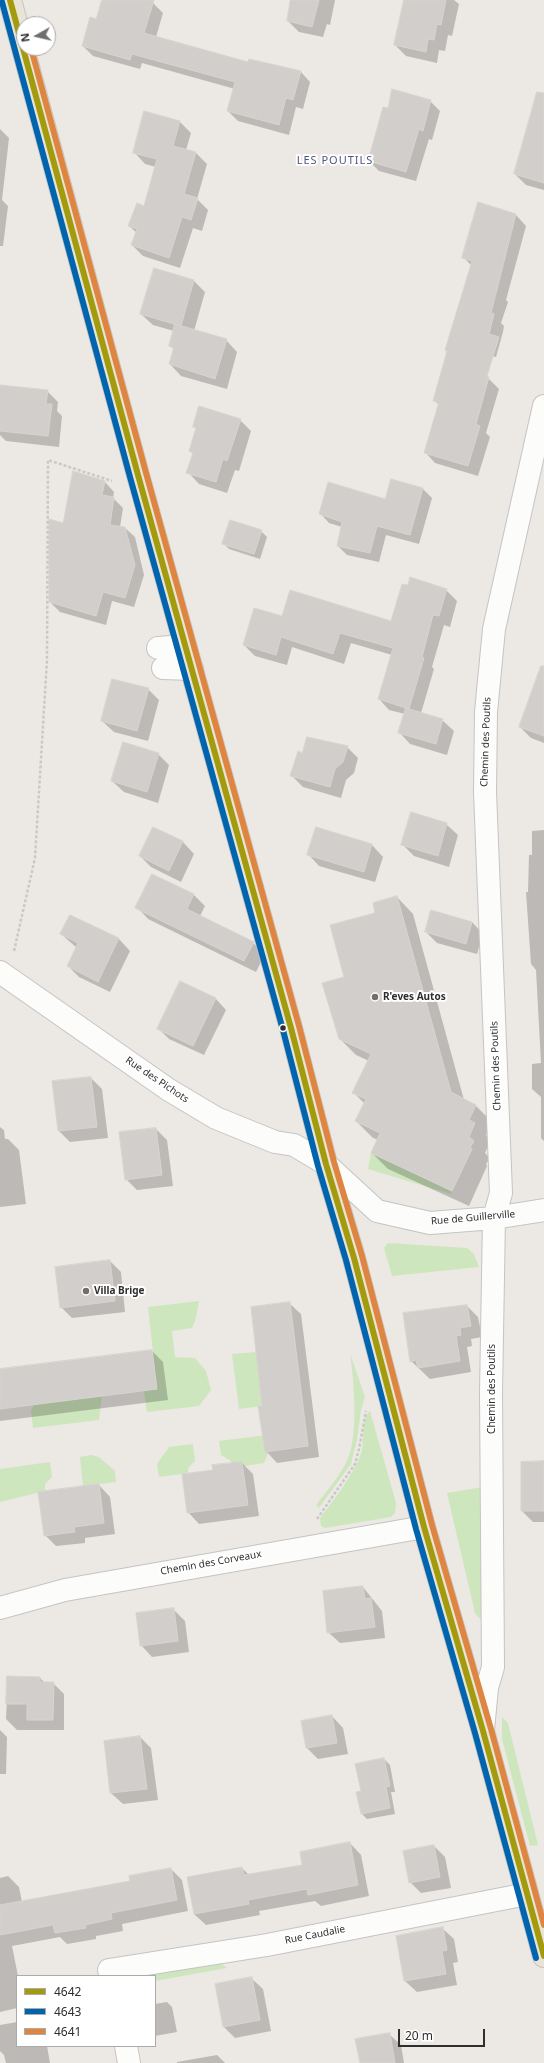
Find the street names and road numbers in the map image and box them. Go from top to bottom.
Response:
street label: Chemin des Poutils [478,697,494,787]
street label: Chemin des Poutils [488,1021,504,1111]
street label: Rue des Pichots [123,1054,191,1106]
street label: Rue de Guillerville [430,1208,516,1228]
street label: Chemin des Poutils [486,1344,498,1434]
street label: Chemin des Corveaux [160,1548,262,1578]
street label: Rue Caudalie [284,1923,346,1947]

